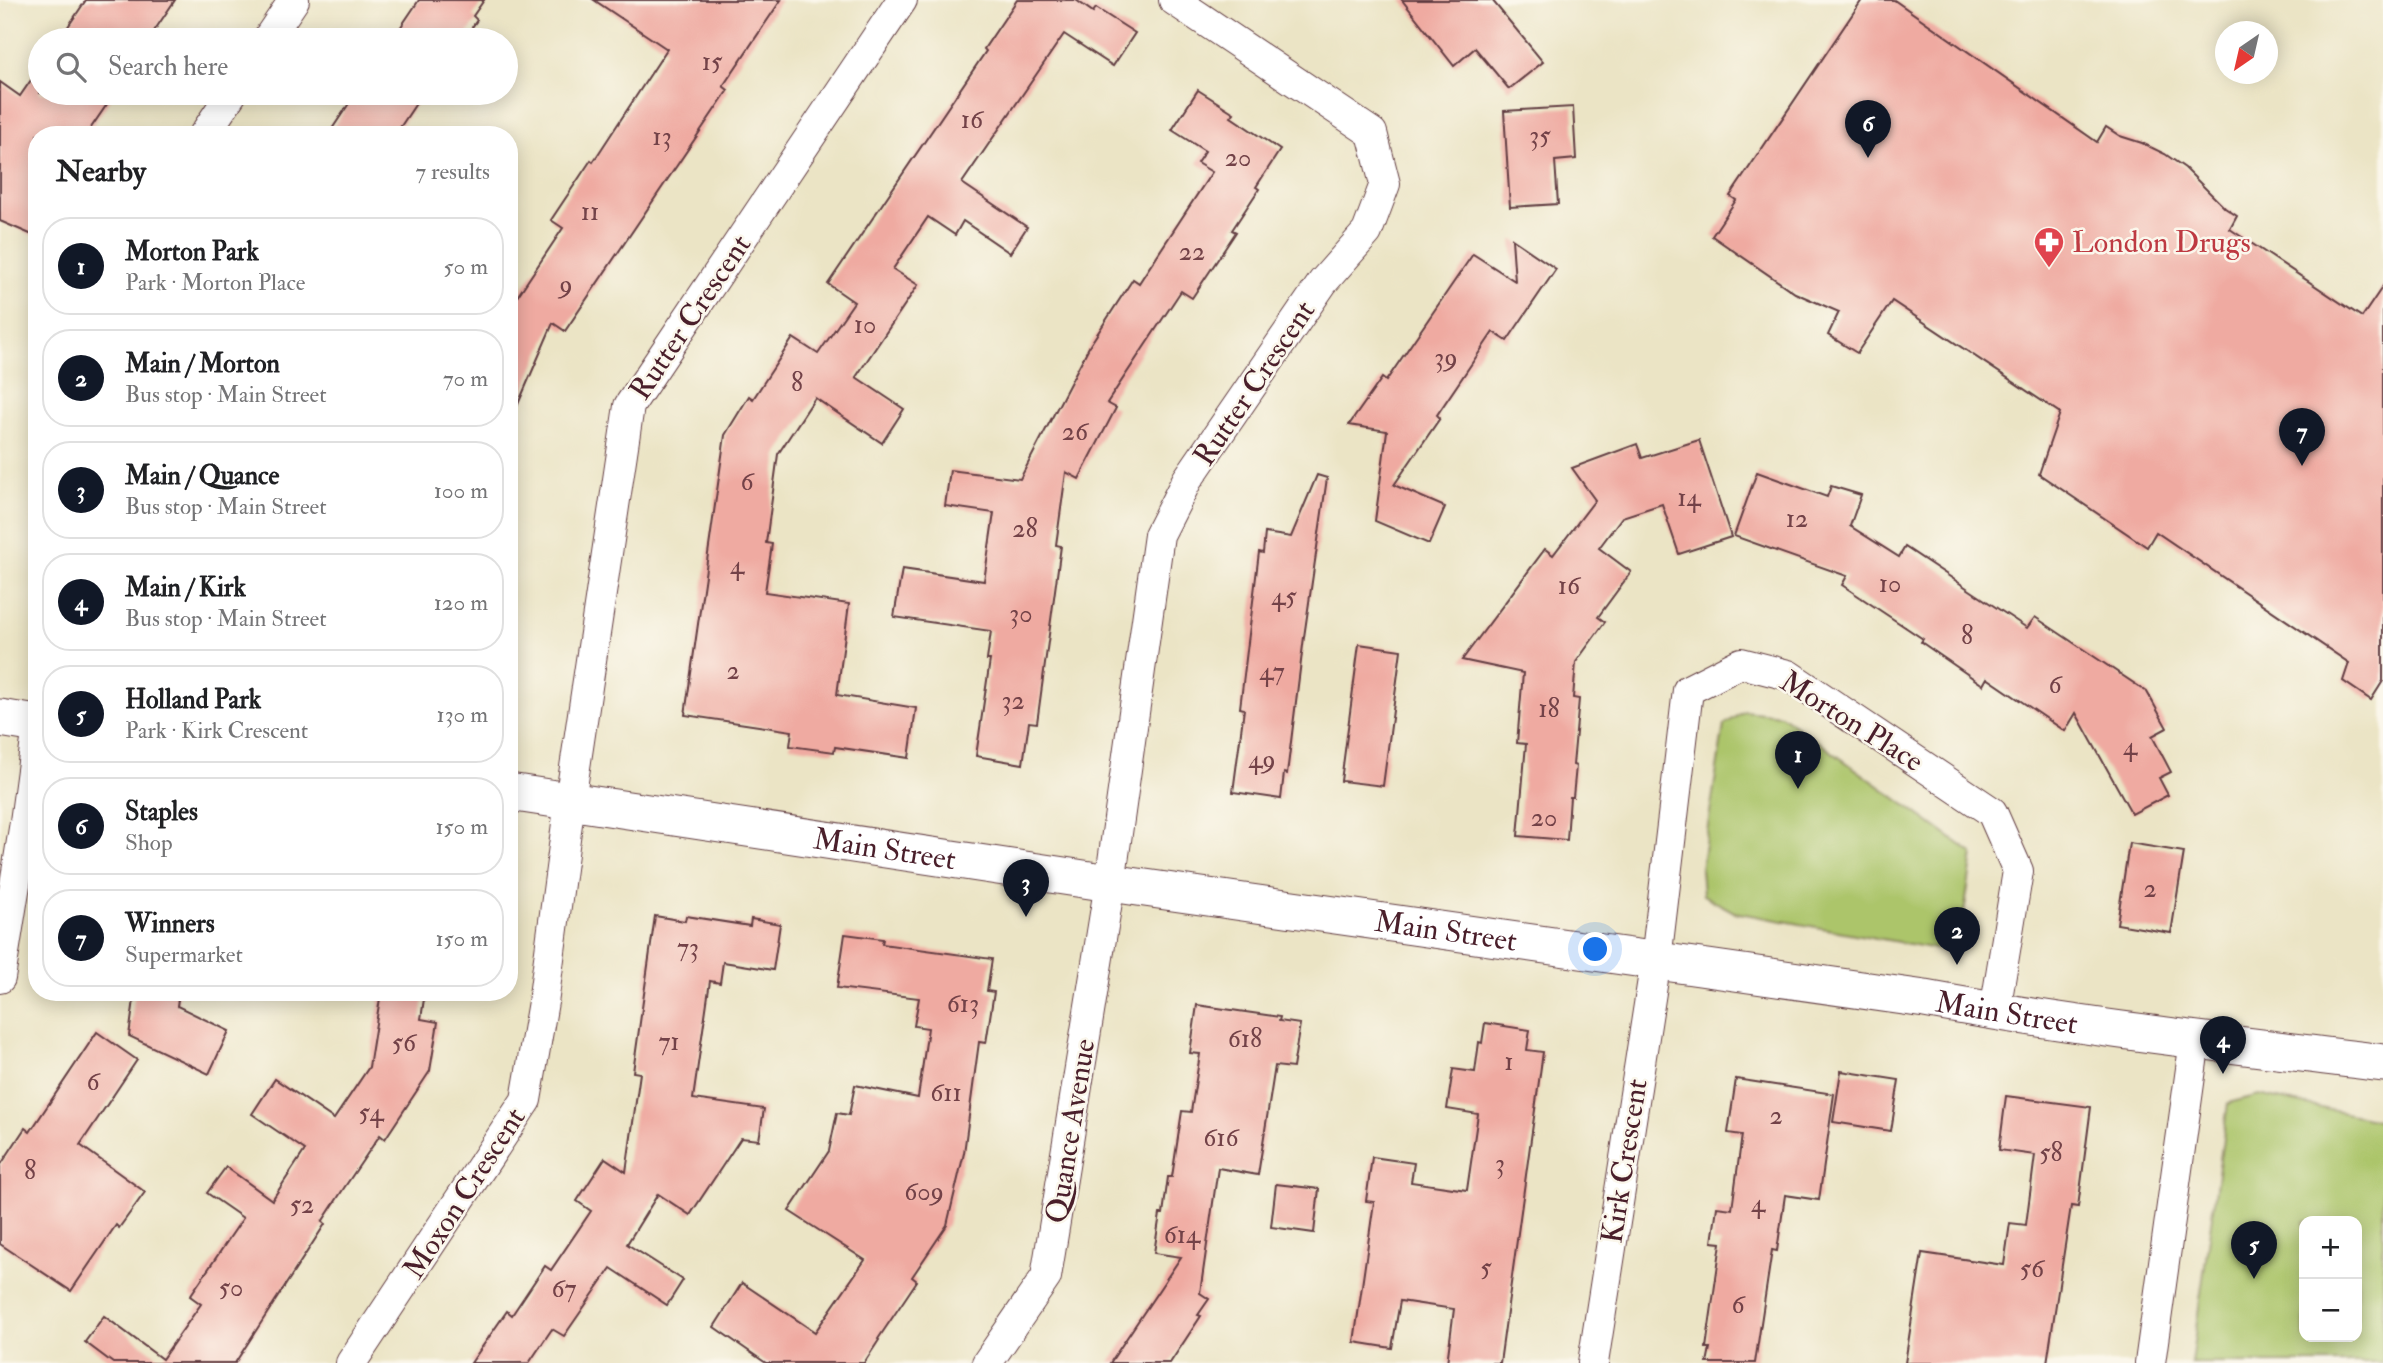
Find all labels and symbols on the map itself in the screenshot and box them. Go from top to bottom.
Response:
north arrow [2215,21,2278,84]
house number: 15 [702,46,723,78]
pin: 6 [1845,100,1891,158]
house number: 16 [961,104,985,136]
house number: 35 [1529,120,1551,152]
house number: 13 [652,121,672,153]
house number: 20 [1225,142,1251,174]
house number: 11 [581,196,599,228]
place label: London Drugs [2072,224,2251,261]
pharmacy icon: London Drugs [2032,225,2066,269]
street label: Rutter Crescent [622,227,759,407]
house number: 22 [1179,236,1205,268]
house number: 9 [557,269,573,301]
street label: Rutter Crescent [1186,293,1323,473]
house number: 10 [854,309,876,341]
house number: 39 [1434,342,1458,374]
house number: 8 [791,367,803,399]
pin: 7 [2279,408,2325,466]
house number: 26 [1062,416,1090,448]
house number: 6 [740,466,755,498]
house number: 14 [1677,482,1702,514]
house number: 12 [1786,503,1808,535]
house number: 28 [1012,513,1038,545]
house number: 4 [730,550,745,582]
house number: 10 [1879,568,1901,600]
house number: 16 [1558,570,1582,602]
house number: 45 [1271,581,1297,613]
house number: 30 [1009,598,1033,630]
house number: 8 [1961,620,1973,652]
house number: 2 [726,655,740,687]
house number: 47 [1259,656,1285,688]
street label: Morton Place [1773,663,1930,780]
house number: 6 [2048,669,2063,701]
house number: 32 [1001,685,1025,717]
house number: 18 [1538,693,1560,725]
pin: 1 [1775,731,1821,789]
house number: 4 [2123,731,2138,763]
house number: 49 [1248,744,1276,776]
house number: 20 [1531,802,1557,834]
street label: Main Street [811,820,959,878]
pin: 3 [1003,859,1049,917]
house number: 2 [2143,873,2157,905]
street label: Main Street [1372,903,1520,960]
pin: 2 [1934,907,1980,965]
house number: 73 [677,932,699,964]
your location [1578,932,1612,966]
street label: Main Street [1933,983,2080,1043]
house number: 613 [947,988,979,1020]
pin: 4 [2200,1016,2246,1074]
house number: 618 [1228,1023,1262,1055]
house number: 71 [658,1026,680,1058]
house number: 56 [392,1027,418,1059]
street label: Quance Avenue [1038,1036,1103,1226]
house number: 1 [1504,1046,1514,1078]
house number: 6 [86,1066,101,1098]
street label: Kirk Crescent [1593,1076,1656,1246]
house number: 611 [930,1077,962,1109]
house number: 54 [359,1097,384,1129]
street label: Moxon Crescent [395,1100,534,1286]
house number: 2 [1769,1100,1783,1132]
house number: 616 [1203,1122,1241,1154]
house number: 58 [2039,1137,2063,1169]
house number: 3 [1495,1148,1505,1180]
house number: 8 [24,1155,36,1187]
house number: 609 [904,1176,944,1208]
house number: 4 [1751,1188,1766,1220]
house number: 52 [290,1189,314,1221]
house number: 614 [1164,1219,1201,1251]
pin: 5 [2231,1221,2277,1279]
house number: 5 [1480,1252,1492,1284]
house number: 56 [2020,1253,2046,1285]
house number: 50 [219,1272,243,1304]
house number: 67 [551,1273,577,1305]
house number: 6 [1731,1289,1746,1321]

